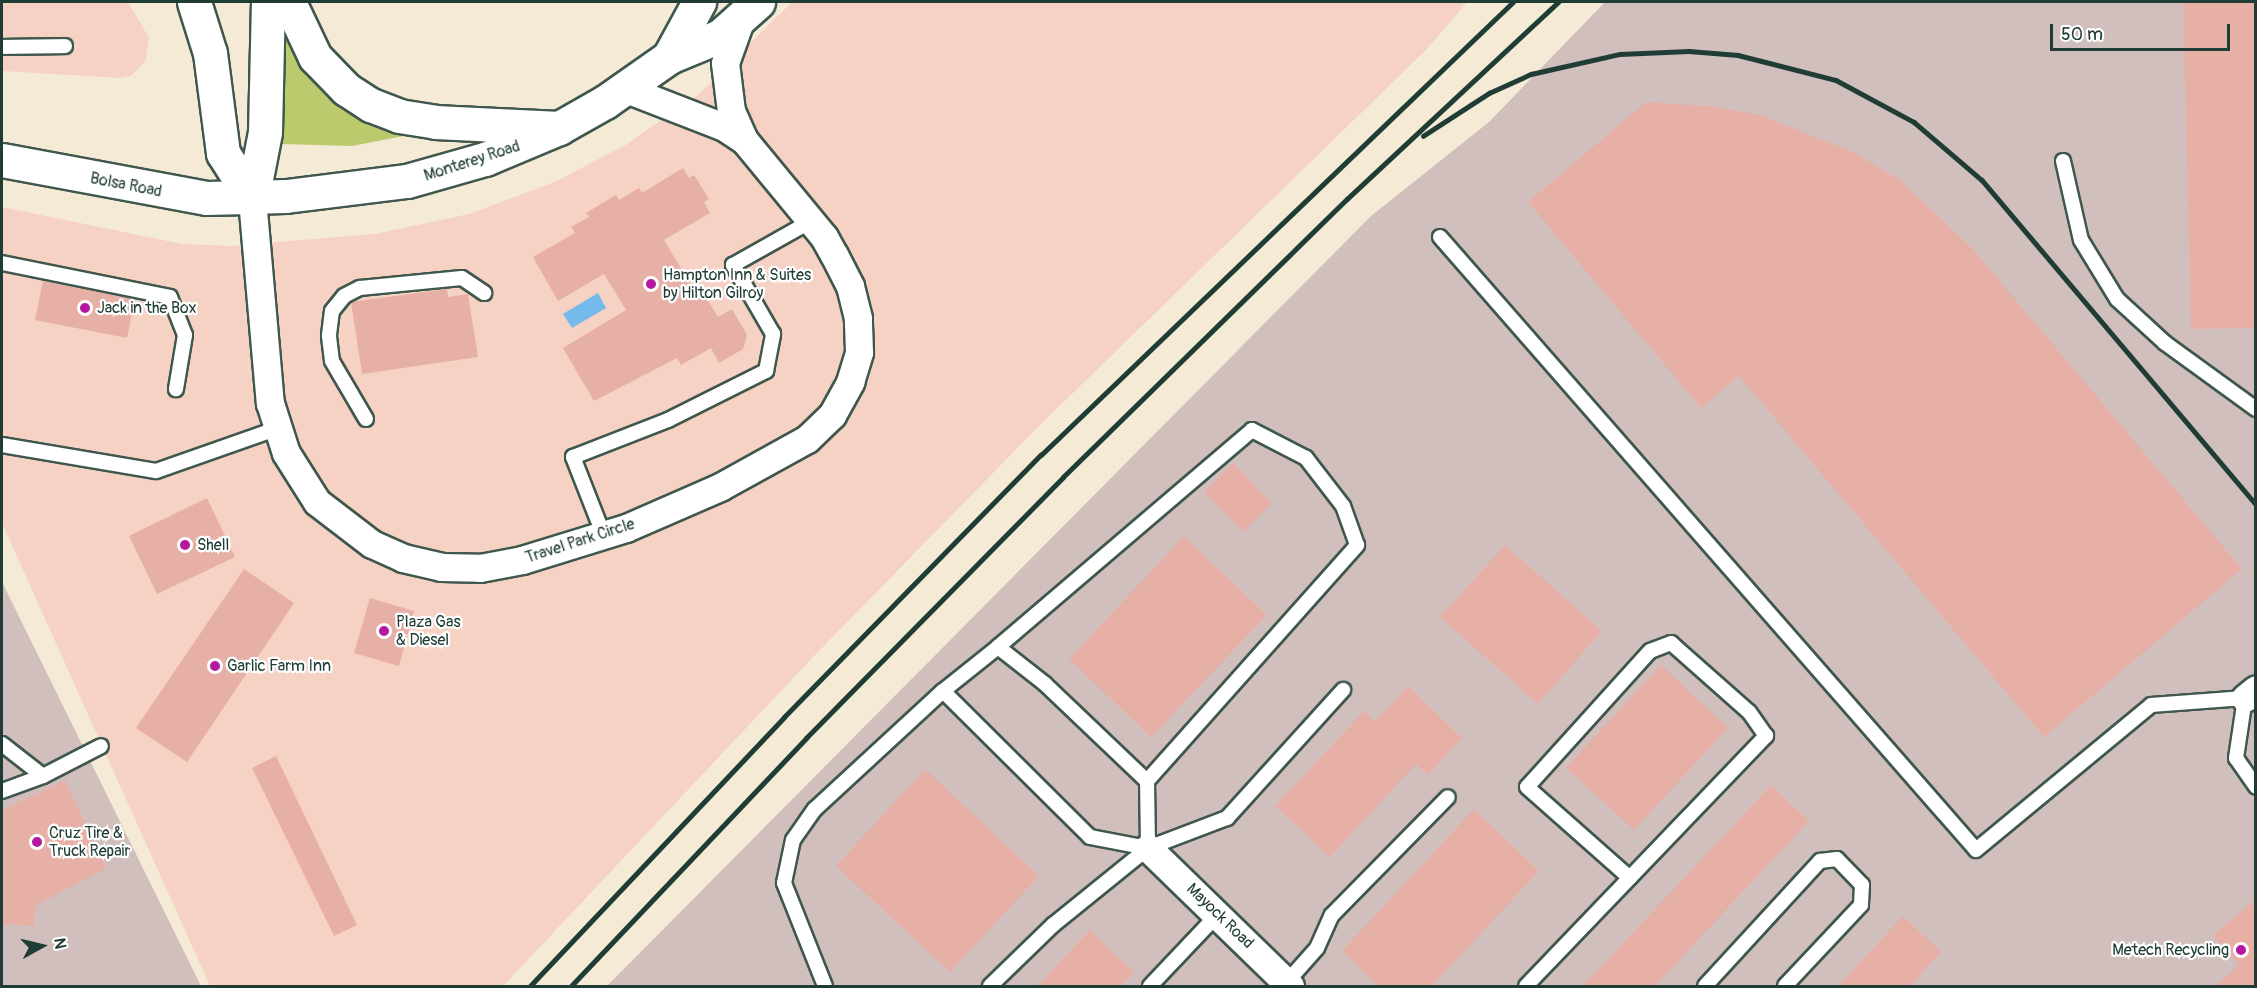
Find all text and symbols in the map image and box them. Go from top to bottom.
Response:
scale bar [2053,12,2233,50]
text: 50 m [2061,23,2103,46]
street label: Monterey Road [422,136,522,186]
street label: Bolsa Road [89,169,163,201]
place label: Hampton Inn & Suites by Hilton Gilroy [663,265,811,303]
marker: Hampton Inn & Suites by Hilton Gilroy [644,277,658,291]
place label: Jack in the Box [97,298,196,318]
marker: Jack in the Box [78,301,92,315]
street label: Travel Park Circle [523,514,637,568]
place label: Shell [197,535,229,555]
marker: Shell [178,538,192,552]
place label: Plaza Gas & Diesel [396,612,461,650]
marker: Plaza Gas & Diesel [377,624,391,638]
place label: Garlic Farm Inn [227,656,331,676]
marker: Garlic Farm Inn [208,659,222,673]
place label: Cruz Tire & Truck Repair [49,823,130,861]
marker: Cruz Tire & Truck Repair [30,835,44,849]
street label: Mayock Road [1182,879,1258,953]
north arrow [12,916,72,976]
text: N [49,937,70,950]
place label: Metech Recycling [2112,940,2229,960]
marker: Metech Recycling [2234,943,2248,957]

